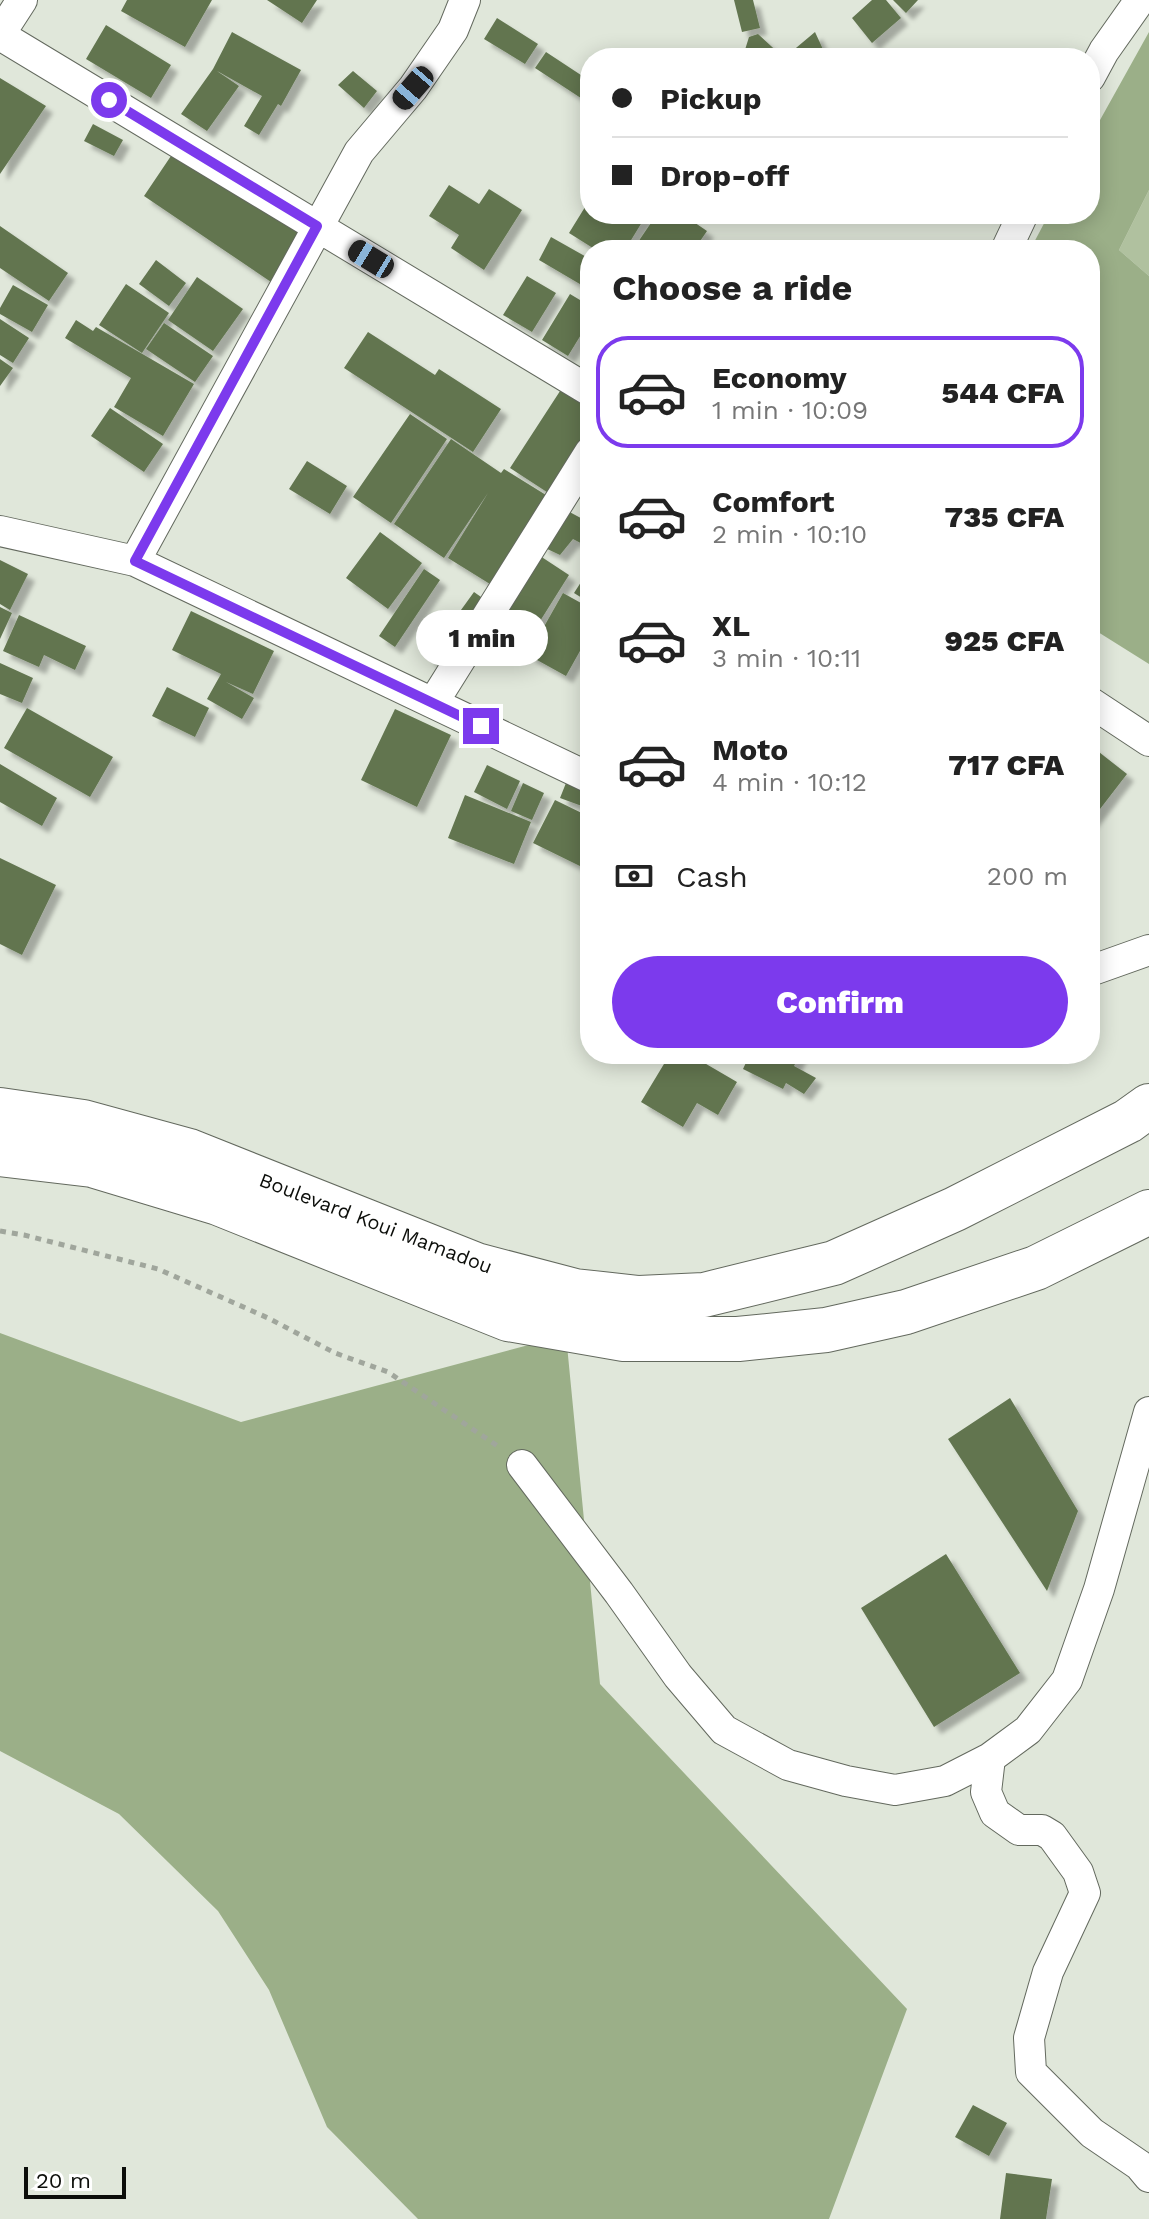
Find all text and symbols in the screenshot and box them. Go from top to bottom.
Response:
car [388,62,438,114]
text: Pickup [660,81,762,116]
route start [91,82,127,118]
text: Drop-off [660,158,789,193]
car [344,236,398,282]
text: Choose a ride [612,267,852,309]
icon: car [616,356,688,428]
text: Economy [712,360,847,395]
text: 544 CFA [942,375,1064,410]
text: 1 min · 10:09 [712,395,868,425]
icon: car [616,480,688,552]
text: Comfort [712,484,834,519]
text: 735 CFA [944,499,1064,534]
text: 2 min · 10:10 [712,519,867,549]
icon: car [616,604,688,676]
text: XL [712,608,750,643]
callout: 1 min [415,610,547,666]
text: 1 min [449,623,515,653]
text: 925 CFA [945,623,1064,658]
text: 3 min · 10:11 [712,643,861,673]
route end [463,708,499,744]
icon: car [616,728,688,800]
text: Moto [712,732,788,767]
text: 717 CFA [948,747,1064,782]
text: 4 min · 10:12 [712,767,867,797]
icon: cash [612,854,656,898]
text: Cash [676,859,748,894]
text: 200 m [987,861,1068,891]
button: Confirm [612,956,1068,1048]
street label: Boulevard Koui Mamadou [256,1167,496,1279]
scale bar [24,2163,126,2199]
text: 20 m [36,2168,91,2193]

